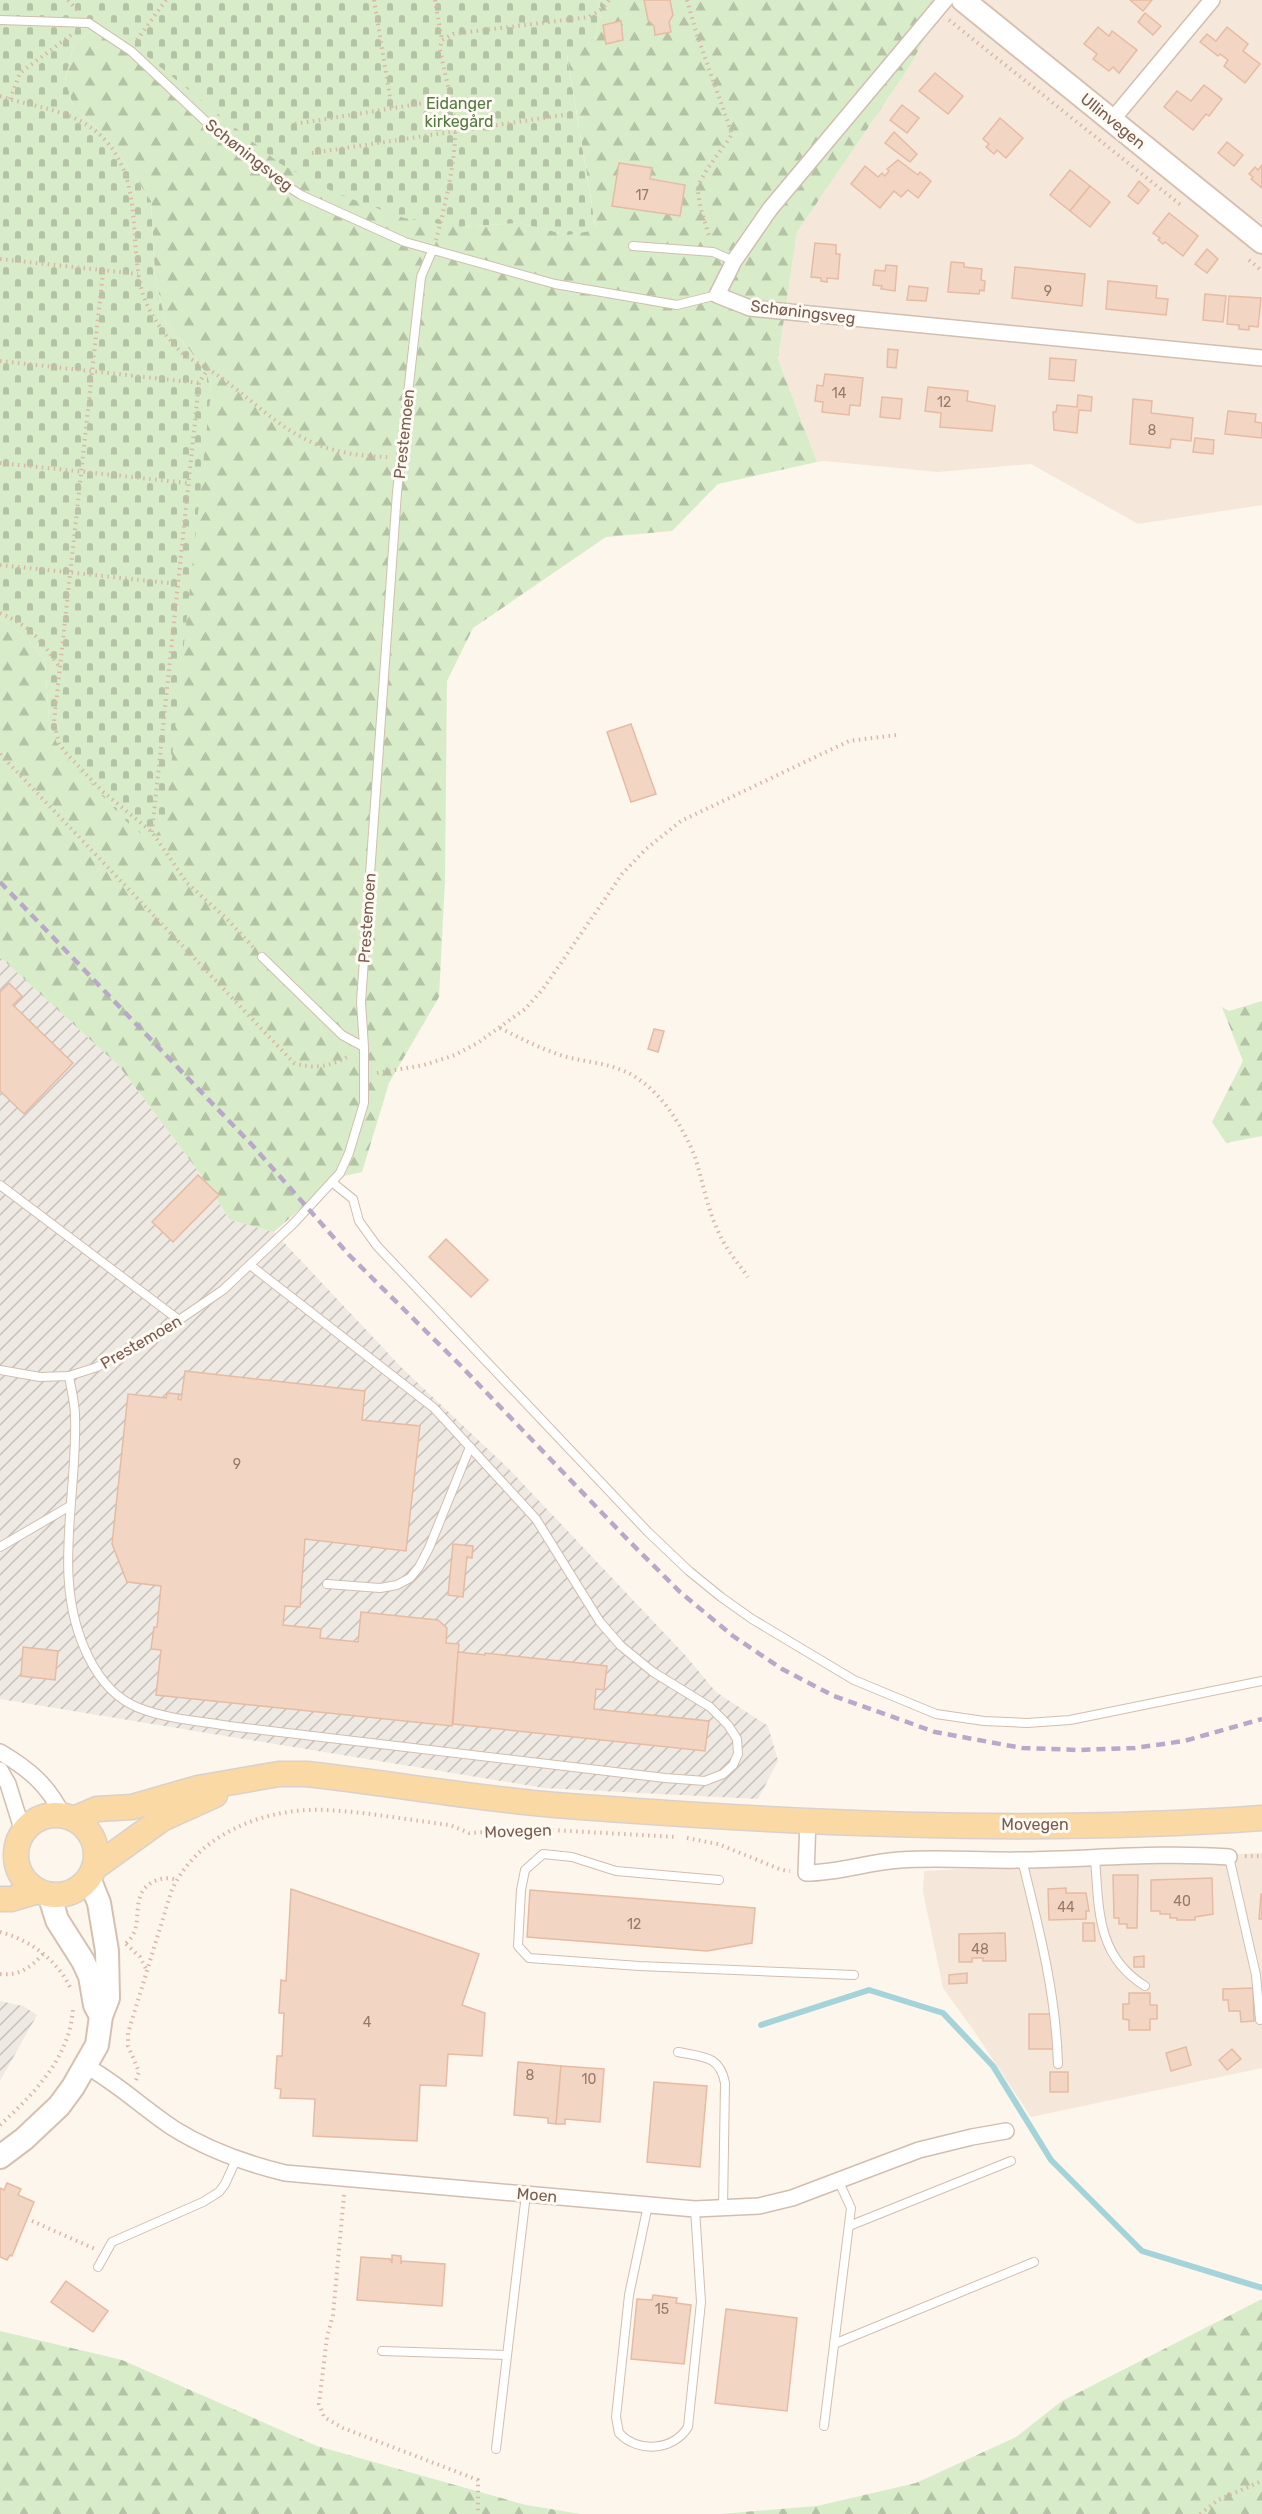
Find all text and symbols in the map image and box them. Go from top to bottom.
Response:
street label: Ullinvegen [1077,89,1149,153]
park label: Eidanger kirkegård [425,94,493,131]
street label: Schøningsveg [202,115,296,195]
house number: 17 [635,187,649,204]
house number: 9 [1044,283,1052,300]
street label: Schøningsveg [749,296,857,328]
house number: 14 [832,385,847,402]
street label: Prestemoen [390,388,418,480]
house number: 12 [937,394,951,411]
house number: 8 [1148,422,1157,439]
street label: Prestemoen [354,872,380,964]
street label: Prestemoen [97,1311,185,1373]
house number: 9 [233,1456,241,1473]
street label: Movegen [1001,1815,1069,1834]
street label: Movegen [484,1820,552,1842]
house number: 40 [1173,1893,1191,1910]
house number: 44 [1057,1899,1075,1916]
house number: 12 [627,1916,641,1933]
house number: 48 [971,1941,989,1958]
house number: 4 [363,2014,372,2031]
house number: 8 [526,2067,535,2084]
house number: 10 [582,2071,597,2088]
street label: Moen [516,2184,558,2206]
house number: 15 [655,2301,669,2318]

